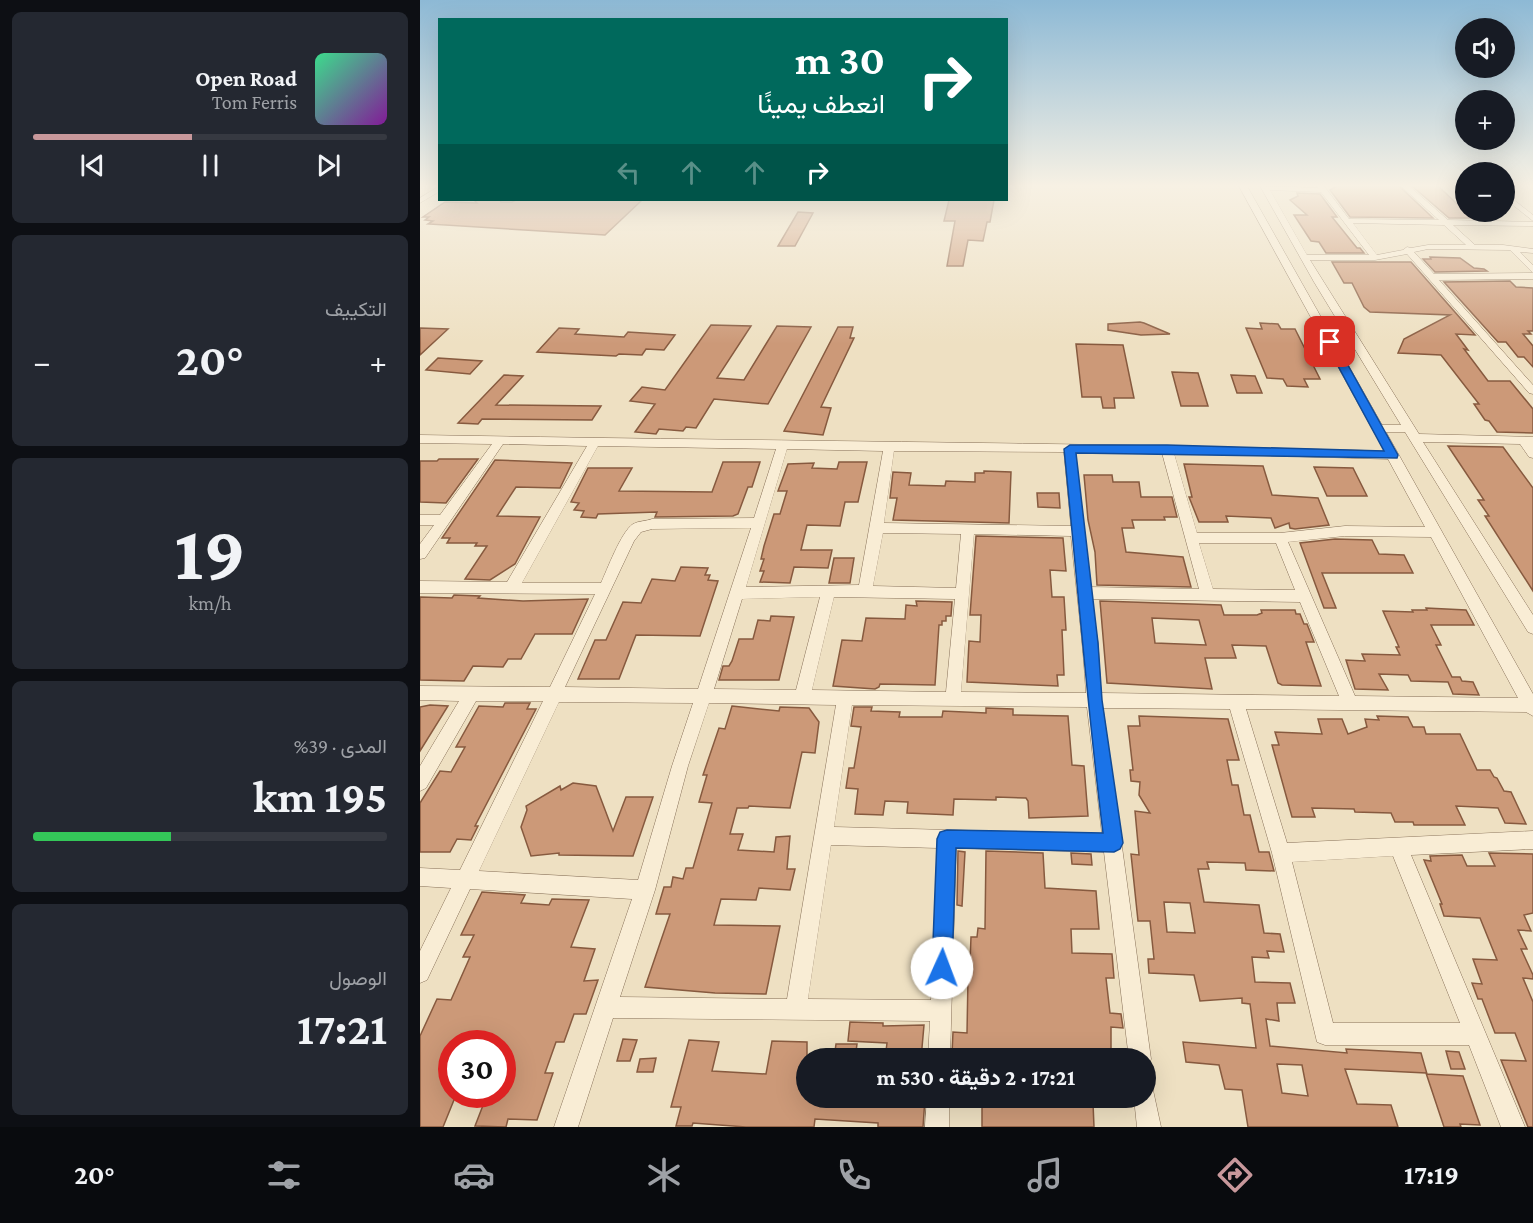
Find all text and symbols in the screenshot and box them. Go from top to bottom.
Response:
map controls [1455,18,1515,222]
button: sound [1455,18,1515,78]
text: 30 m [795,36,885,83]
icon: right [906,42,984,120]
text: Open Road [195,66,297,91]
text: انعطف يمينًا [757,89,885,119]
button: + [1455,90,1515,150]
text: Tom Ferris [212,91,297,113]
icon: previous [76,149,109,182]
icon: pause [194,149,227,182]
icon: next [312,149,345,182]
icon: left [612,156,645,189]
icon: ahead [675,156,708,189]
icon: ahead [738,156,771,189]
icon: right [801,156,834,189]
button: − [1455,162,1515,222]
text: التكييف [325,298,387,320]
pin [1304,316,1355,367]
icon: arrive [1313,325,1346,358]
text: 20° [176,335,244,385]
text: − [33,343,50,380]
text: + [370,343,387,380]
text: 19 [174,509,246,596]
text: km/h [188,592,232,614]
text: المدى · 39% [294,735,387,757]
text: 195 km [253,772,387,822]
position arrow [910,936,974,1000]
text: الوصول [329,967,387,989]
text: 17:21 [297,1004,387,1054]
speed limit sign: 30 [438,1030,516,1108]
text: 17:21 · 2 دقيقة · 530 m [877,1065,1075,1090]
icon: filters [263,1154,305,1196]
icon: car [453,1154,495,1196]
icon: climate [643,1154,685,1196]
icon: phone [833,1154,875,1196]
icon: music [1024,1154,1066,1196]
icon: directions [1214,1154,1256,1196]
text: 20° [74,1160,115,1190]
text: 17:19 [1404,1160,1459,1190]

